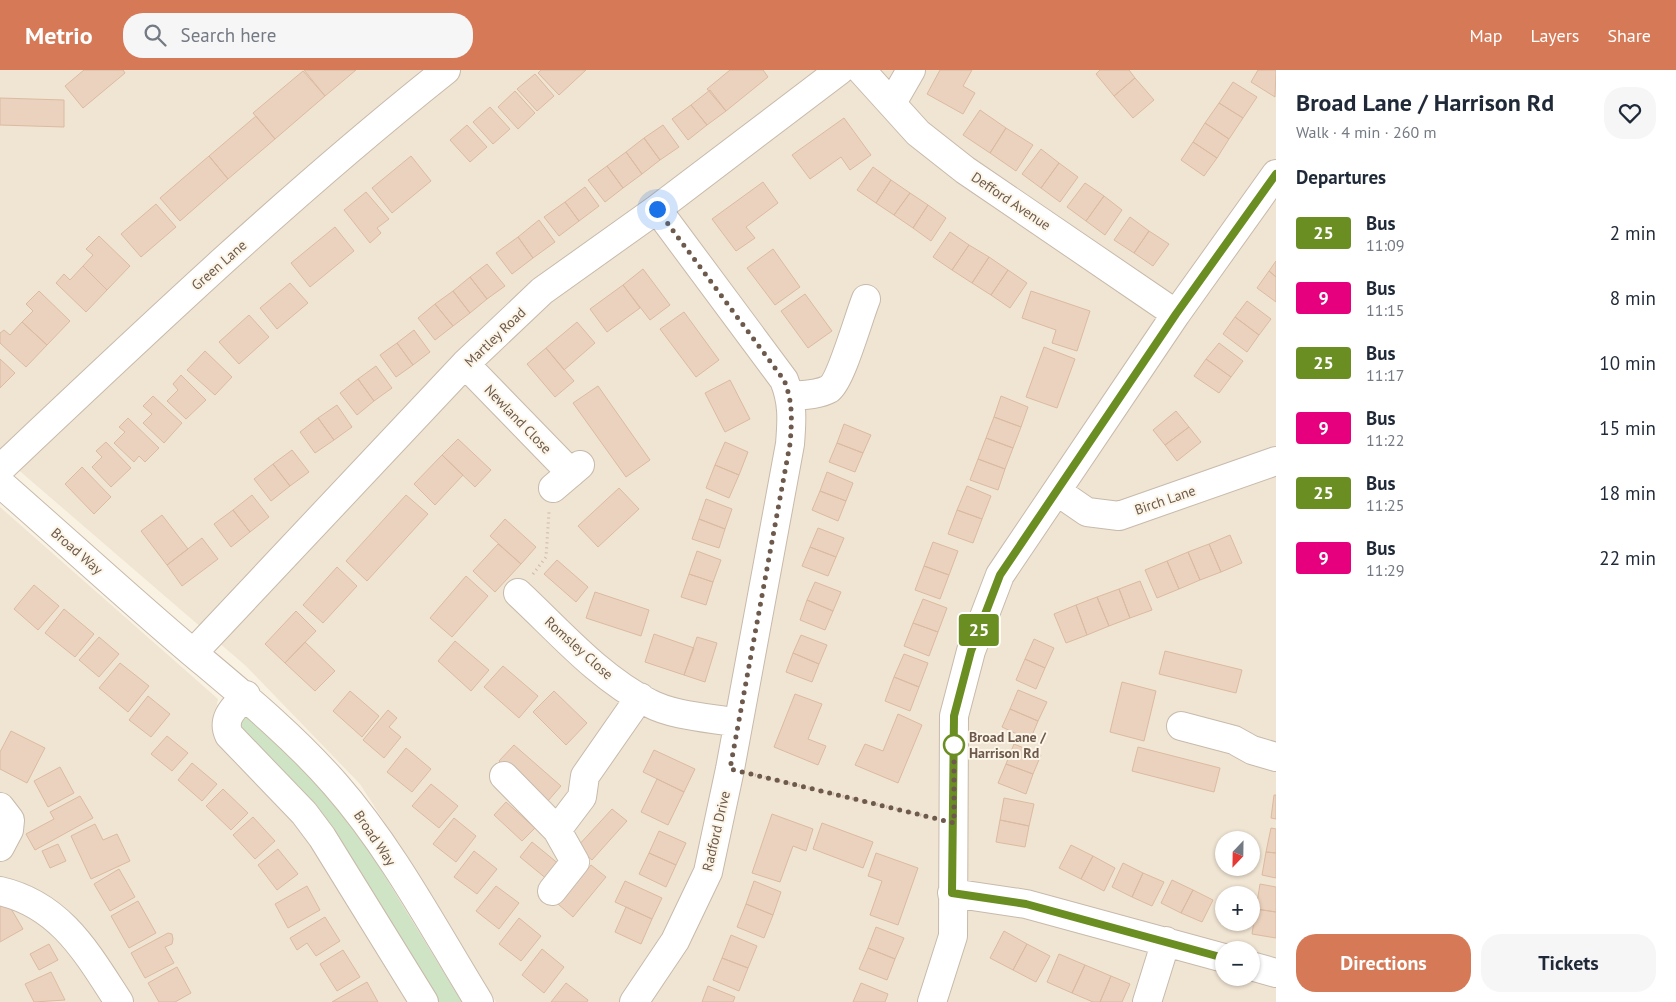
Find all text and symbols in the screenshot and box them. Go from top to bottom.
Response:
search box [123,13,473,58]
text: Metrio [25,20,93,51]
icon: search [141,21,169,49]
text: Search here [181,23,276,47]
text: Map [1470,24,1502,47]
text: Layers [1530,24,1579,47]
text: Share [1607,24,1651,47]
text: Broad Lane / Harrison Rd [1296,87,1554,118]
button: heart [1604,87,1656,139]
text: Walk · 4 min · 260 m [1296,122,1436,142]
text: Departures [1296,165,1386,189]
street label: Defford Avenue [968,168,1054,234]
your location [645,197,670,222]
text: Bus [1366,211,1395,235]
text: 25 [1313,221,1334,244]
text: 2 min [1610,221,1656,245]
text: 11:09 [1366,235,1404,255]
street label: Green Lane [188,236,250,294]
text: Bus [1366,276,1395,300]
text: 9 [1318,286,1329,309]
text: 8 min [1610,286,1656,310]
text: 11:15 [1366,300,1404,320]
street label: Martley Road [461,303,529,371]
text: Bus [1366,341,1395,365]
text: 25 [1313,351,1334,374]
text: 10 min [1599,351,1656,375]
text: 11:17 [1366,365,1404,385]
street label: Newland Close [481,381,555,457]
text: Bus [1366,406,1395,430]
text: 9 [1318,416,1329,439]
text: 15 min [1599,416,1656,440]
text: 11:22 [1366,430,1404,450]
text: Bus [1366,471,1395,495]
street label: Birch Lane [1132,481,1198,519]
text: 25 [1313,481,1334,504]
text: 18 min [1599,481,1656,505]
text: 11:25 [1366,495,1404,515]
street label: Broad Way [47,524,107,579]
text: Bus [1366,536,1395,560]
text: 9 [1318,546,1329,569]
text: 22 min [1599,546,1656,570]
text: 11:29 [1366,560,1404,580]
street label: Romsley Close [541,613,617,683]
line badge: 25 [956,614,1002,646]
text: 25 [969,618,989,641]
place label: Broad Lane / Harrison Rd [969,728,1047,762]
marker: Broad Lane / Harrison Rd [943,734,965,756]
street label: Radford Drive [698,789,734,873]
street label: Broad Way [350,807,400,869]
north arrow [1215,831,1260,876]
map controls [1215,831,1260,986]
button: + [1215,886,1260,931]
button: Directions [1296,934,1471,992]
button: Tickets [1481,934,1656,992]
button: − [1215,941,1260,986]

